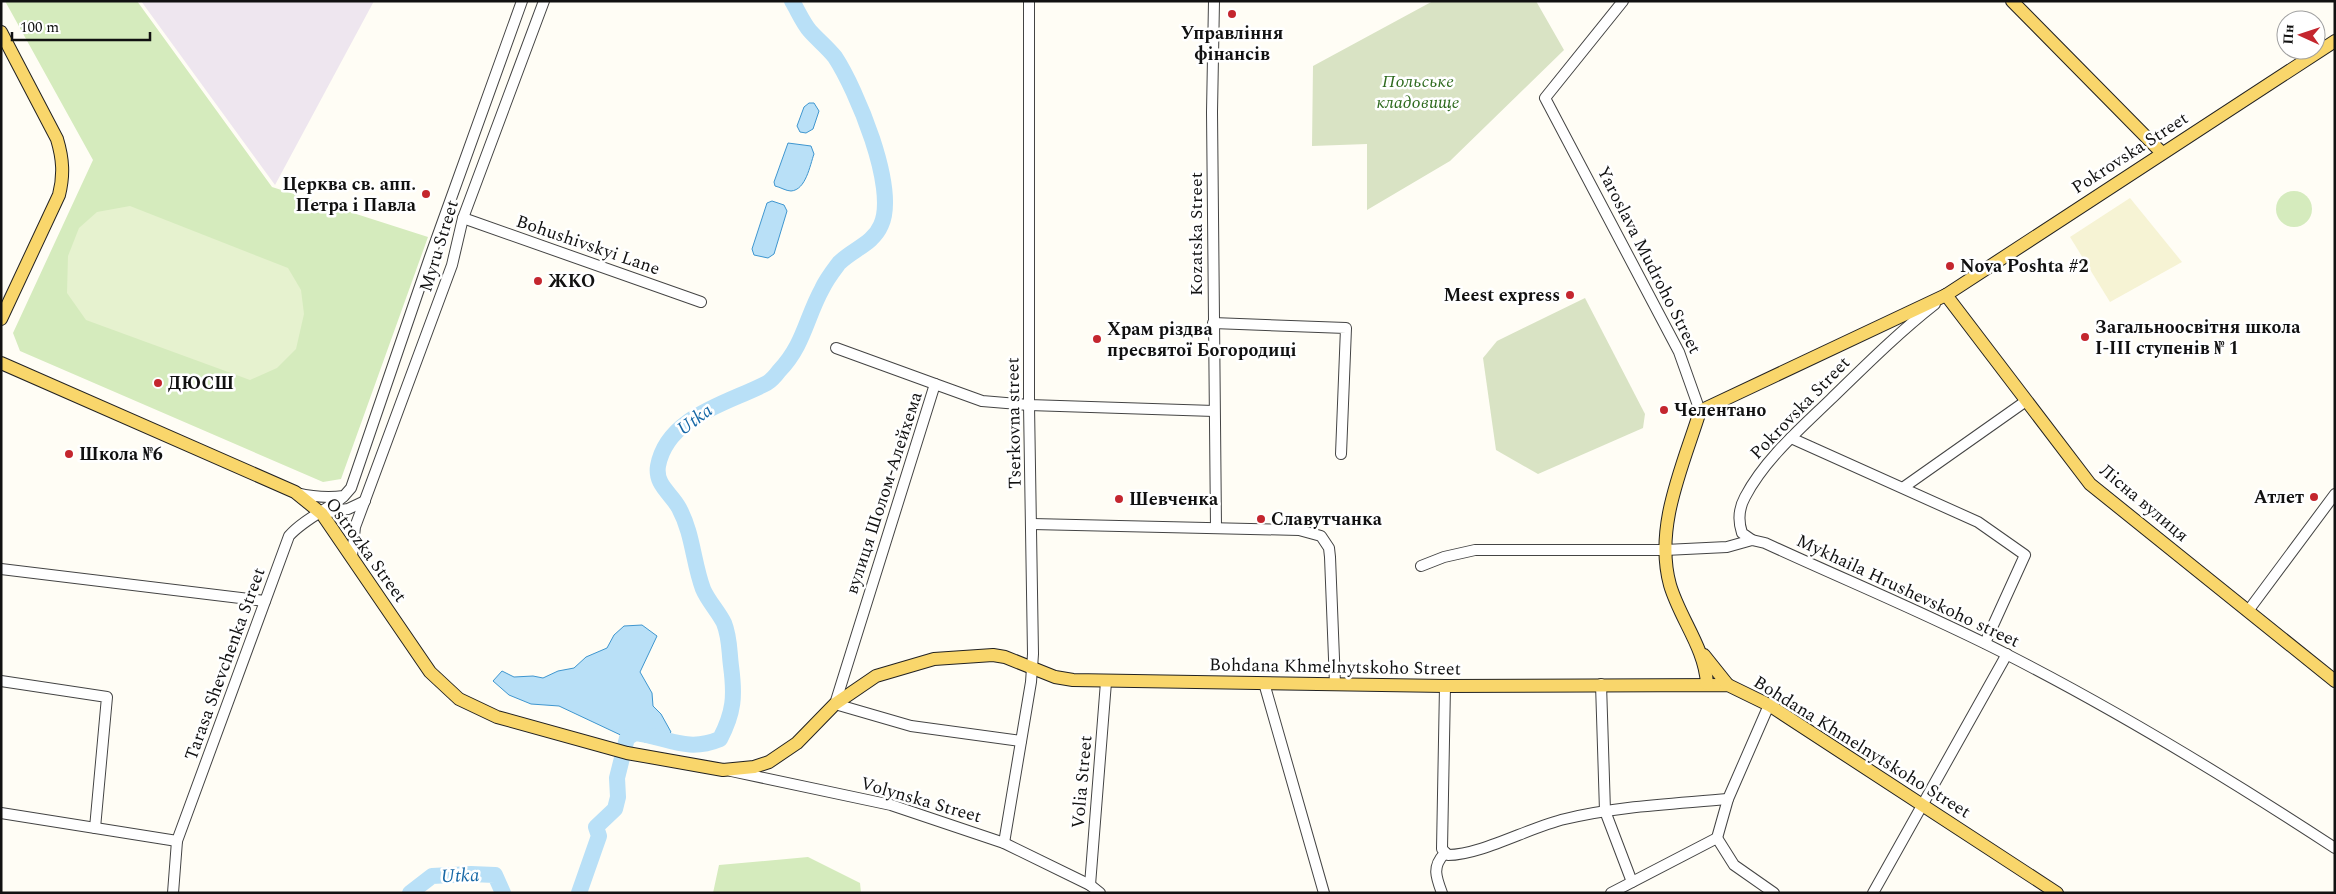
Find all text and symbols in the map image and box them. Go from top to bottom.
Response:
marker: Управління фінансів [1226,8,1238,20]
scale bar [12,10,150,42]
north arrow [2276,10,2326,60]
text: 100 m [20,16,59,39]
place label: Управління фінансів [1181,20,1284,68]
text: Пн [2278,24,2300,45]
park label: Польське кладовище [1376,68,1460,116]
street label: Pokrovska Street [2066,105,2194,201]
street label: Yaroslava Mudroho Street [1590,161,1708,359]
place label: Церква св. апп. Петра і Павла [283,171,417,219]
street label: Kozatska Street [1183,172,1210,296]
marker: Церква св. апп. Петра і Павла [420,188,432,200]
street label: Myru Street [412,197,466,295]
street label: Bohushivskyi Lane [512,208,664,282]
place label: Nova Poshta #2 [1960,253,2089,280]
marker: Nova Poshta #2 [1944,260,1956,272]
place label: ЖКО [548,268,595,295]
marker: ЖКО [532,275,544,287]
place label: Meest express [1443,282,1560,309]
marker: Meest express [1564,289,1576,301]
place label: Загальноосвітня школа І-ІІІ ступенів № 1 [2095,314,2301,362]
place label: Храм різдва пресвятої Богородиці [1107,316,1297,364]
marker: Загальноосвітня школа І-ІІІ ступенів № 1 [2079,331,2091,343]
marker: Храм різдва пресвятої Богородиці [1091,333,1103,345]
street label: Pokrovska Street [1744,350,1856,466]
street label: Tserkovna street [999,357,1029,489]
place label: ДЮСШ [168,370,234,397]
marker: ДЮСШ [152,377,164,389]
street label: вулиця Шолом-Алейхема [838,388,930,598]
water label: Utka [671,397,720,443]
place label: Челентано [1674,397,1767,424]
marker: Челентано [1658,404,1670,416]
place label: Школа №6 [79,441,163,468]
marker: Школа №6 [63,448,75,460]
street label: Лісна вулиця [2093,457,2195,549]
place label: Атлет [2254,484,2304,511]
place label: Шевченка [1129,486,1219,513]
marker: Атлет [2308,491,2320,503]
street label: Ostrozka Street [319,492,413,608]
marker: Шевченка [1113,493,1125,505]
place label: Славутчанка [1271,506,1383,533]
marker: Славутчанка [1255,513,1267,525]
street label: Mykhaila Hrushevskoho street [1792,527,2024,655]
street label: Tarasa Shevchenka Street [178,564,272,764]
street label: Bohdana Khmelnytskoho Street [1209,651,1461,683]
street label: Bohdana Khmelnytskoho Street [1748,669,1976,825]
street label: Volia Street [1064,734,1100,830]
street label: Volynska Street [857,770,985,830]
water label: Utka [440,861,480,891]

